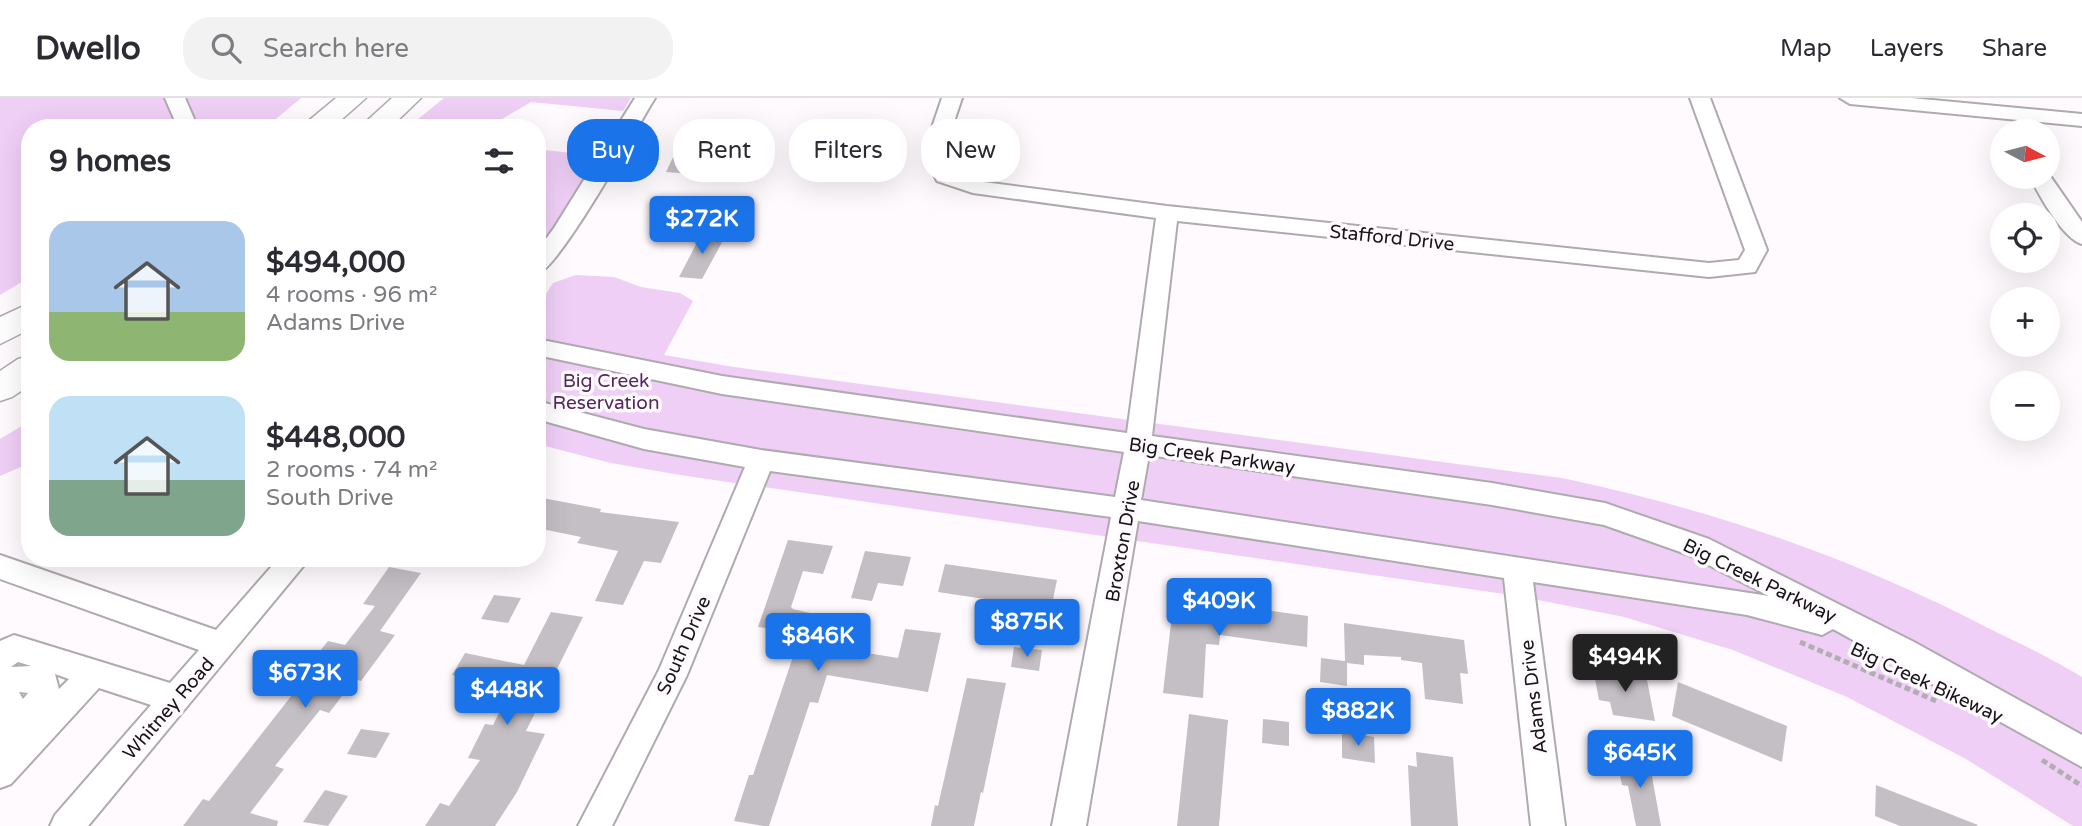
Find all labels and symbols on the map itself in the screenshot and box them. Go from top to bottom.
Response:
north arrow [1990,119,2060,189]
pin: $272K [653,197,751,256]
street label: Stafford Drive [1328,221,1455,255]
park label: Big Creek Reservation [553,370,659,414]
street label: Big Creek Parkway [1127,433,1296,479]
street label: Broxton Drive [1101,478,1145,604]
street label: Big Creek Parkway [1679,534,1840,628]
pin: $409K [1170,578,1268,638]
street label: South Drive [652,593,715,698]
pin: $875K [978,600,1076,659]
pin: $846K [769,614,867,673]
pin: $494K [1576,634,1674,694]
street label: Big Creek Bikeway [1847,638,2006,728]
street label: Adams Drive [1516,639,1552,755]
pin: $673K [256,650,354,710]
street label: Whitney Road [119,653,219,764]
pin: $448K [458,668,556,727]
pin: $882K [1309,688,1407,748]
pin: $645K [1591,730,1689,790]

